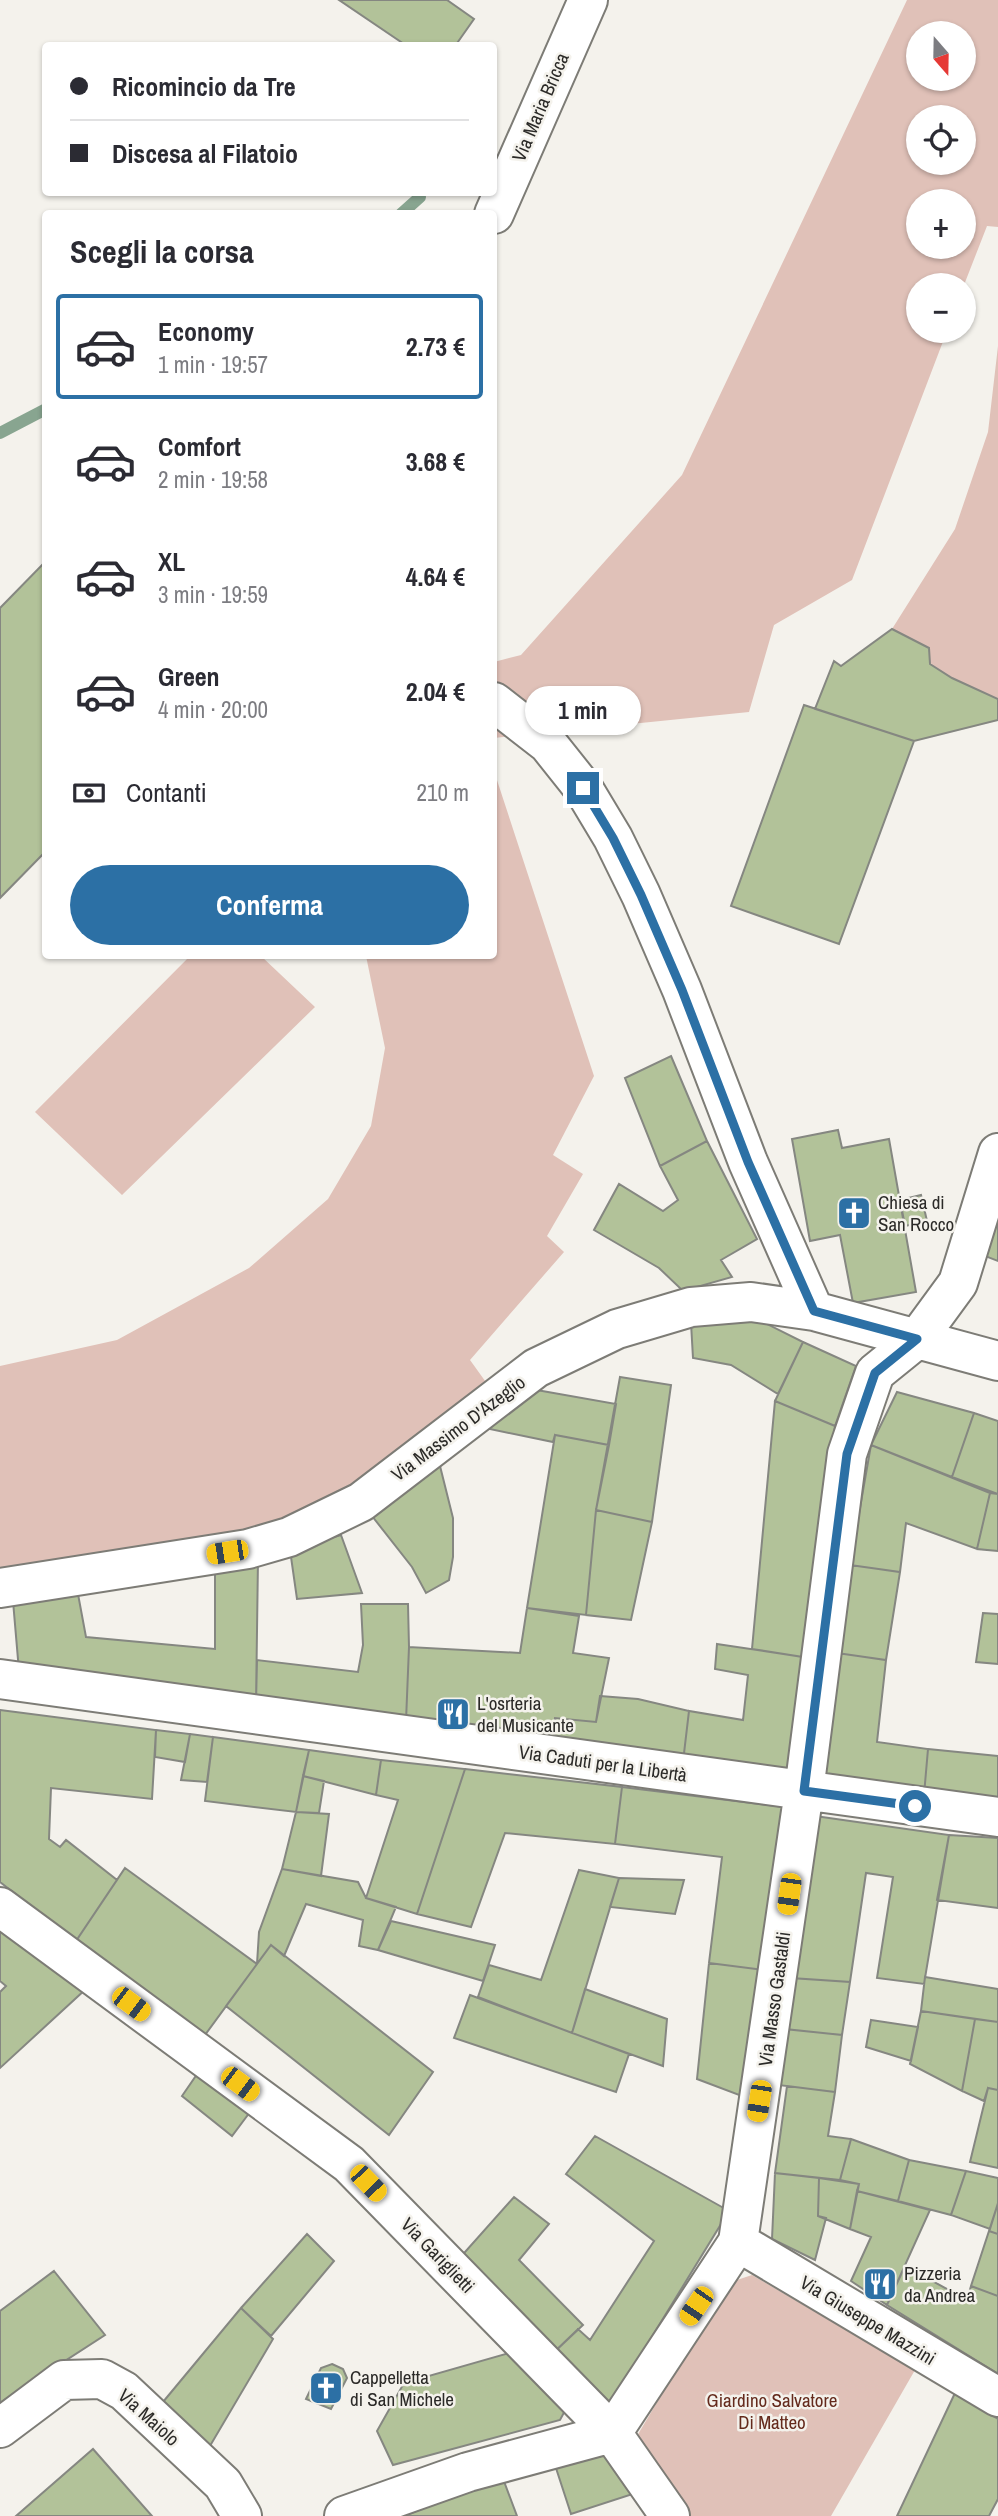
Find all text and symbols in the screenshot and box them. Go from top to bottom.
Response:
north arrow [906,21,976,91]
map controls [906,21,976,343]
street label: Via Maria Bricca [505,48,575,165]
text: Ricomincio da Tre [112,69,296,104]
button: locate [906,105,976,175]
text: Discesa al Filatoio [112,136,298,171]
button: + [906,189,976,259]
text: Scegli la corsa [70,230,254,273]
button: − [906,273,976,343]
text: Economy [158,314,254,349]
icon: car [74,315,137,378]
text: 2.73 € [406,329,465,364]
text: 1 min · 19:57 [158,349,268,380]
text: Comfort [158,429,241,464]
icon: car [74,430,137,493]
text: 3.68 € [406,444,465,479]
text: 2 min · 19:58 [158,464,268,495]
text: XL [158,544,185,579]
icon: car [74,545,137,608]
text: 4.64 € [406,559,465,594]
text: 3 min · 19:59 [158,579,268,610]
text: Green [158,659,220,694]
icon: car [74,660,137,723]
text: 2.04 € [406,674,465,709]
callout: 1 min [525,686,641,736]
text: 4 min · 20:00 [158,694,268,725]
text: 1 min [558,695,608,726]
route end [567,772,599,804]
icon: cash [70,774,108,812]
text: Contanti [126,775,207,810]
text: 210 m [417,777,469,808]
button: Conferma [70,865,469,945]
place label: Chiesa di San Rocco [878,1189,954,1237]
church icon: Chiesa di San Rocco [835,1194,873,1232]
street label: Via Massimo D'Azeglio [386,1369,530,1487]
car [205,1538,250,1566]
place label: L'osrteria del Musicante [477,1690,574,1738]
restaurant icon: L'osrteria del Musicante [434,1695,472,1733]
street label: Via Caduti per la Libertà [517,1738,689,1788]
route start [899,1790,931,1822]
car [776,1872,803,1916]
street label: Via Masso Gastaldi [752,1930,796,2068]
car [108,1983,155,2025]
car [217,2063,264,2105]
car [746,2079,773,2123]
car [346,2161,391,2205]
street label: Via Gariglietti [395,2211,481,2299]
place label: Pizzeria da Andrea [904,2260,975,2308]
restaurant icon: Pizzeria da Andrea [861,2265,899,2303]
street label: Via Giuseppe Mazzini [795,2269,941,2371]
car [676,2283,717,2329]
place label: Cappelletta di San Michele [350,2364,454,2412]
church icon: Cappelletta di San Michele [307,2369,345,2407]
street label: Via Maiolo [113,2383,185,2451]
park label: Giardino Salvatore Di Matteo [707,2387,837,2435]

